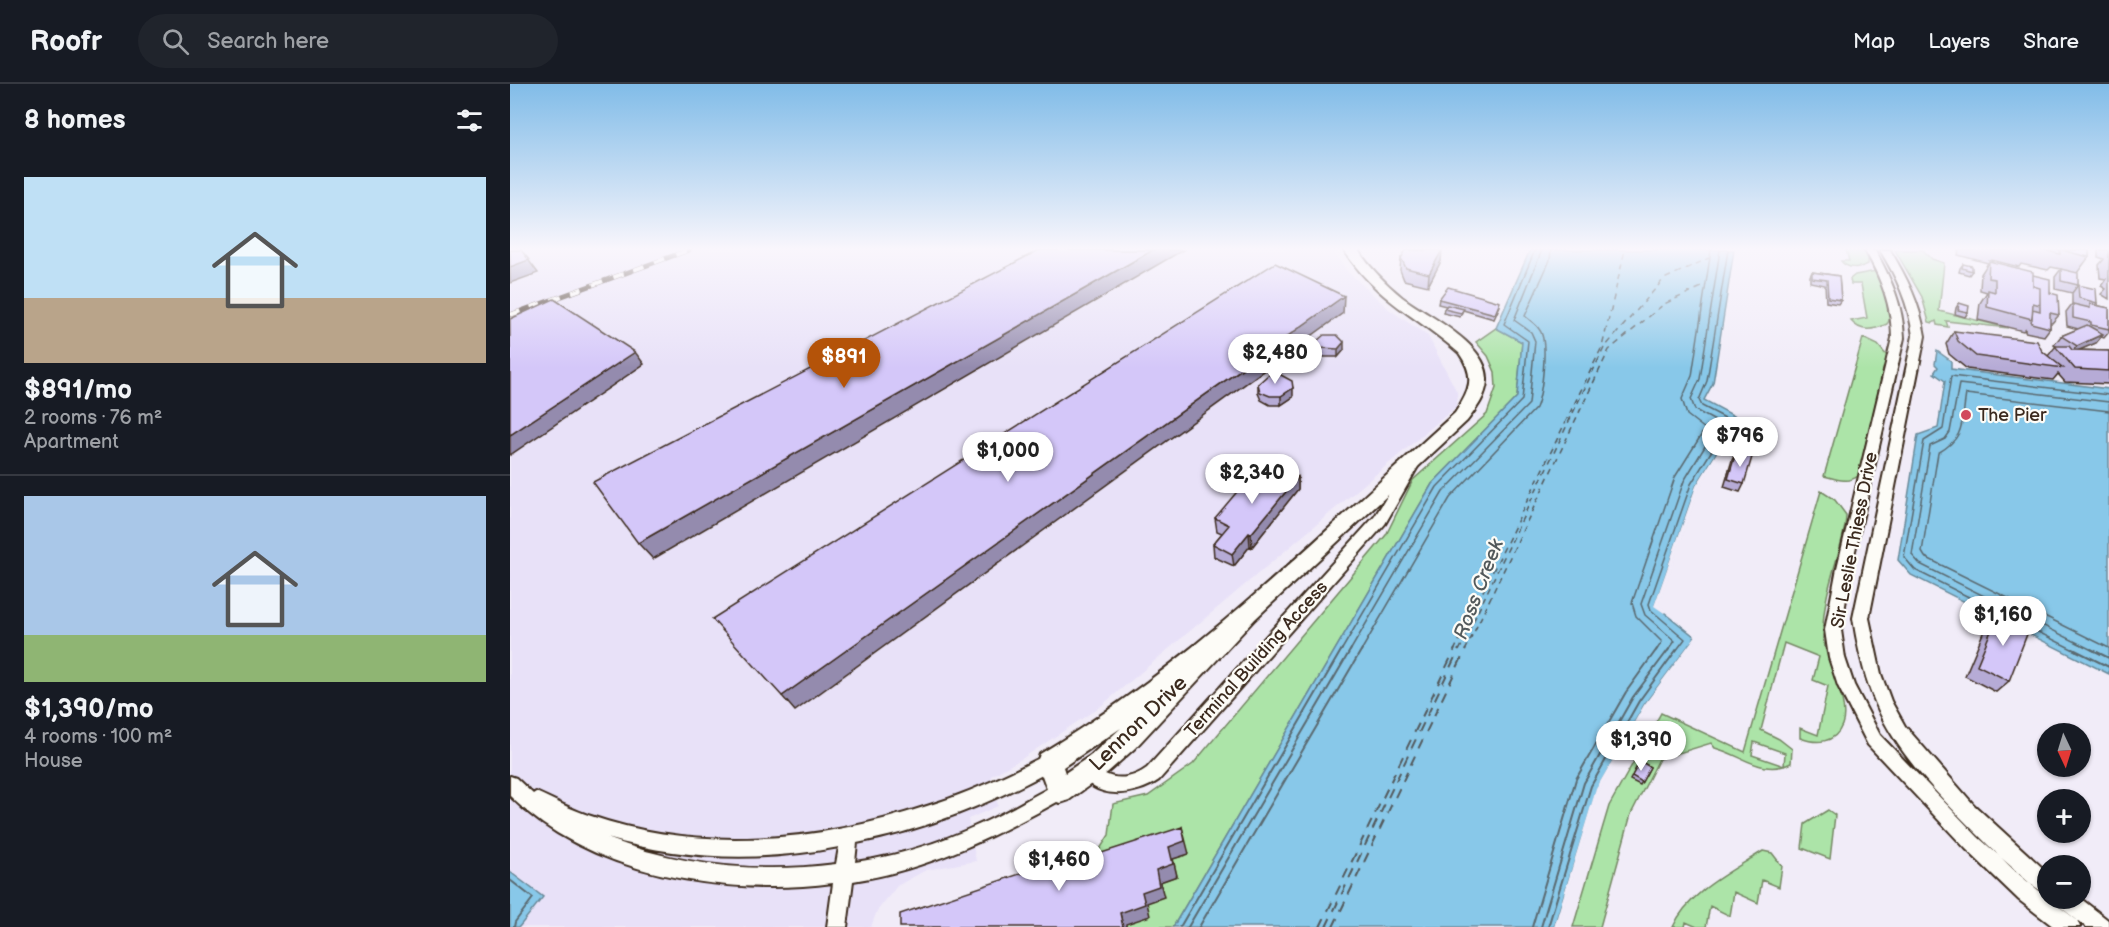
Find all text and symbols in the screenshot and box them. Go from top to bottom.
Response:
search box [138,14,558,68]
text: Roofr [30,25,102,58]
icon: search [159,25,192,58]
text: Search here [207,28,329,55]
text: Map [1853,29,1895,54]
text: Layers [1928,29,1990,54]
text: Share [2023,29,2079,54]
icon: filters [453,104,486,137]
text: 8 homes [24,105,126,136]
icon: home [201,216,309,324]
pin: $2,480 [1226,334,1324,385]
pin: $891 [808,338,880,389]
text: $2,480 [1242,341,1308,365]
text: $891 [821,345,867,369]
text: $891/mo [24,375,132,406]
place label: The Pier [1978,405,2047,426]
text: 2 rooms · 76 m² [24,406,162,430]
marker: The Pier [1959,408,1973,422]
pin: $796 [1704,417,1776,468]
text: $796 [1716,424,1764,448]
text: Apartment [24,430,119,454]
pin: $1,000 [959,432,1057,483]
text: $1,000 [976,439,1040,463]
street label: Sir Leslie Thiess Drive [1827,450,1882,630]
pin: $2,340 [1203,454,1301,505]
text: $2,340 [1219,461,1285,485]
icon: home [201,535,309,643]
water label: Ross Creek [1449,535,1509,643]
street label: Terminal Building Access [1181,577,1332,742]
pin: $1,160 [1954,596,2052,647]
text: $1,160 [1973,603,2033,627]
street label: Lennon Drive [1084,670,1192,776]
text: $1,390/mo [24,694,154,725]
pin: $1,390 [1592,721,1690,772]
north arrow [2037,723,2091,777]
map controls [2037,723,2091,909]
text: 4 rooms · 100 m² [24,725,172,749]
text: $1,390 [1610,728,1672,752]
text: House [24,749,83,773]
button: + [2037,789,2091,843]
pin: $1,460 [1010,841,1108,892]
text: $1,460 [1028,848,1090,872]
button: − [2037,855,2091,909]

